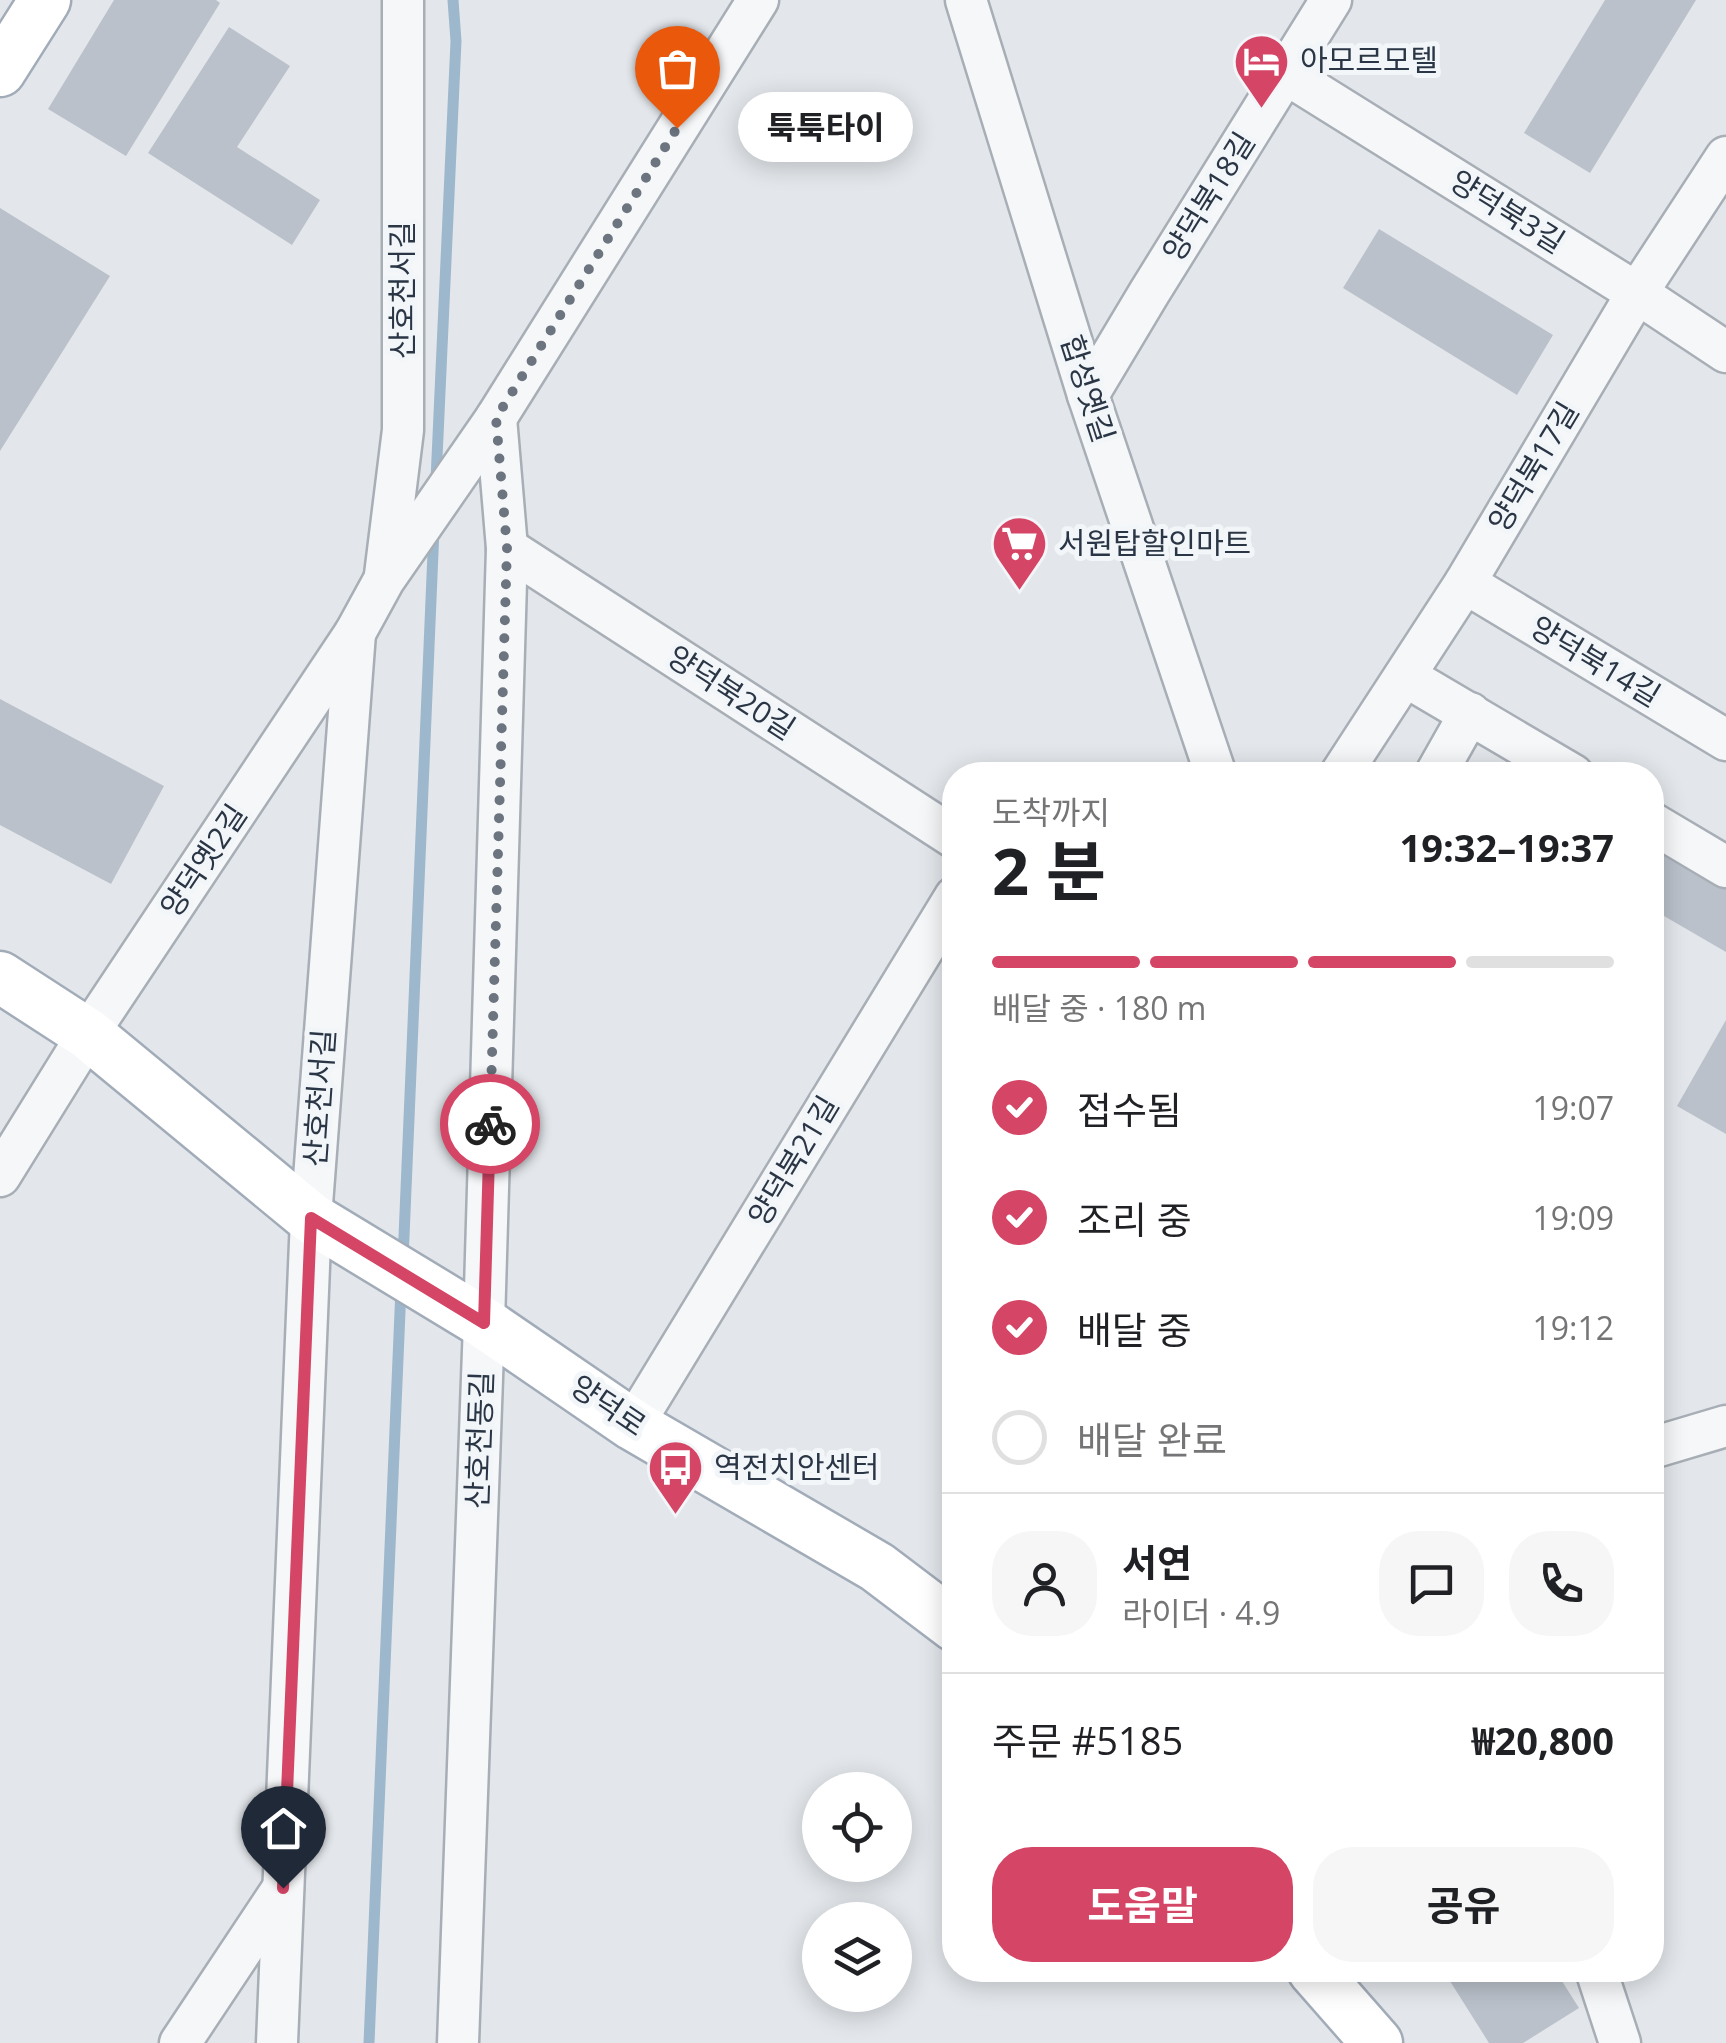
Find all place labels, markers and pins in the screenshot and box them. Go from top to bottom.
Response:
pin [635,26,720,129]
hotel icon: 아모르모텔 [1231,31,1291,110]
place label: 아모르모텔 [1300,39,1438,80]
callout: 툭툭타이 [737,93,912,163]
supermarket icon: 서원탑할인마트 [989,514,1049,593]
place label: 서원탑할인마트 [1058,522,1251,563]
bus stop icon: 역전치안센터 [645,1438,705,1517]
place label: 역전치안센터 [714,1446,880,1487]
pin [241,1786,326,1889]

